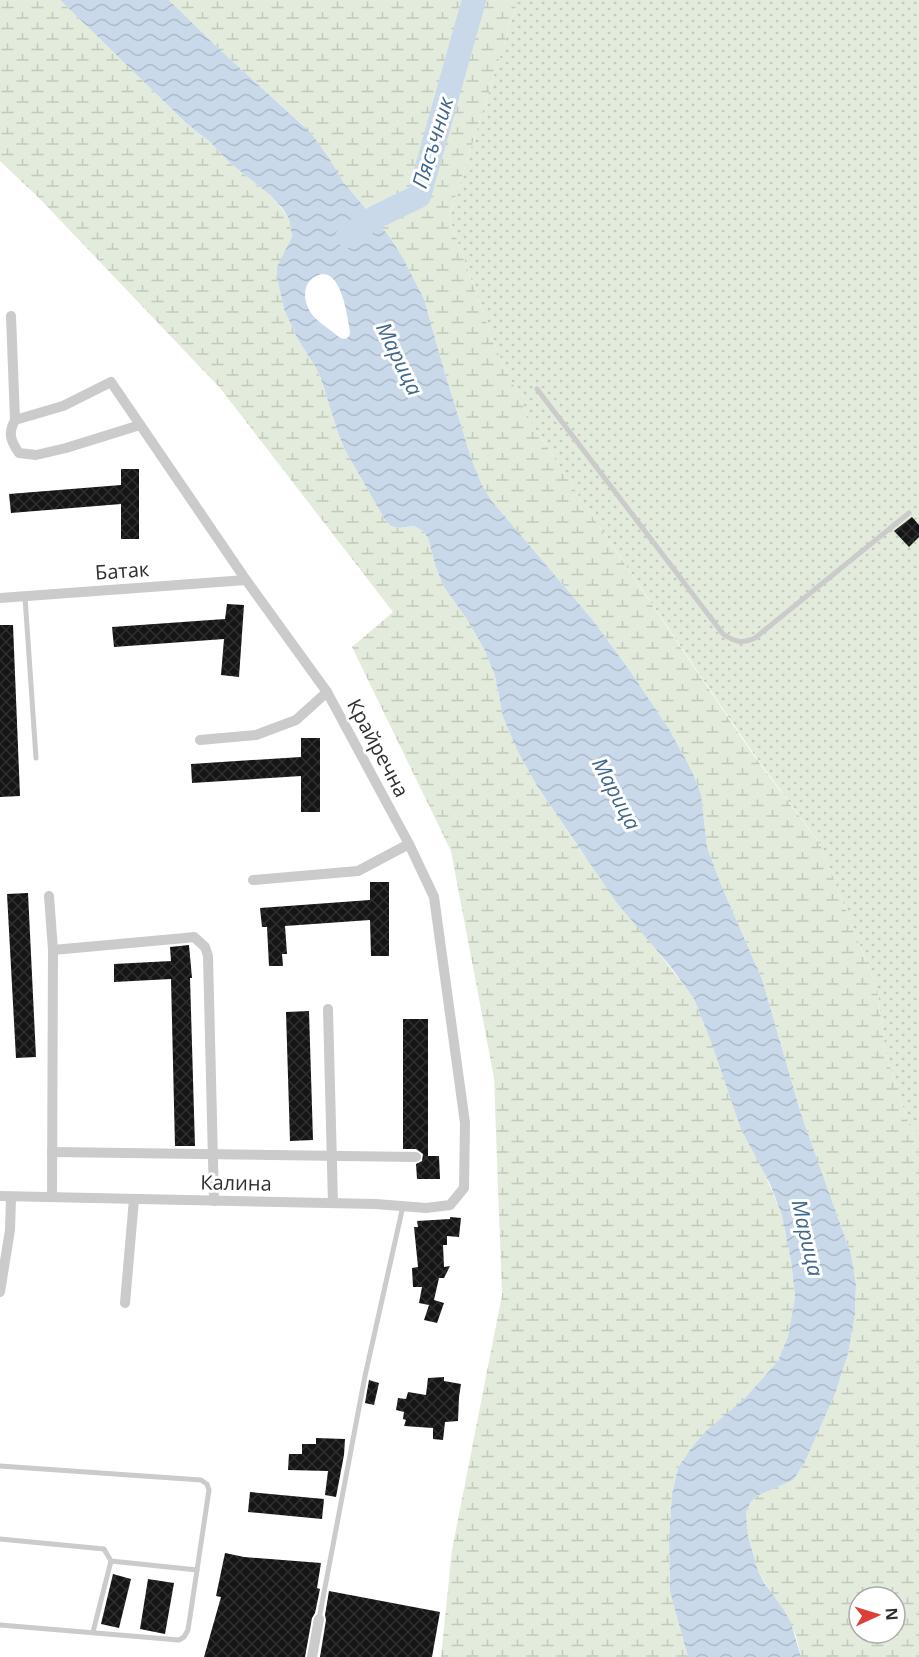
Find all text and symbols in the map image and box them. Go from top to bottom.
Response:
water label: Пясъчник [405,92,460,192]
water label: Марица [370,317,430,400]
street label: Батак [94,555,151,586]
street label: Крайречна [341,694,416,802]
water label: Марица [586,753,648,835]
street label: Калина [200,1168,272,1197]
water label: Марица [786,1197,830,1279]
north arrow [847,1585,907,1645]
text: N [881,1607,903,1621]

